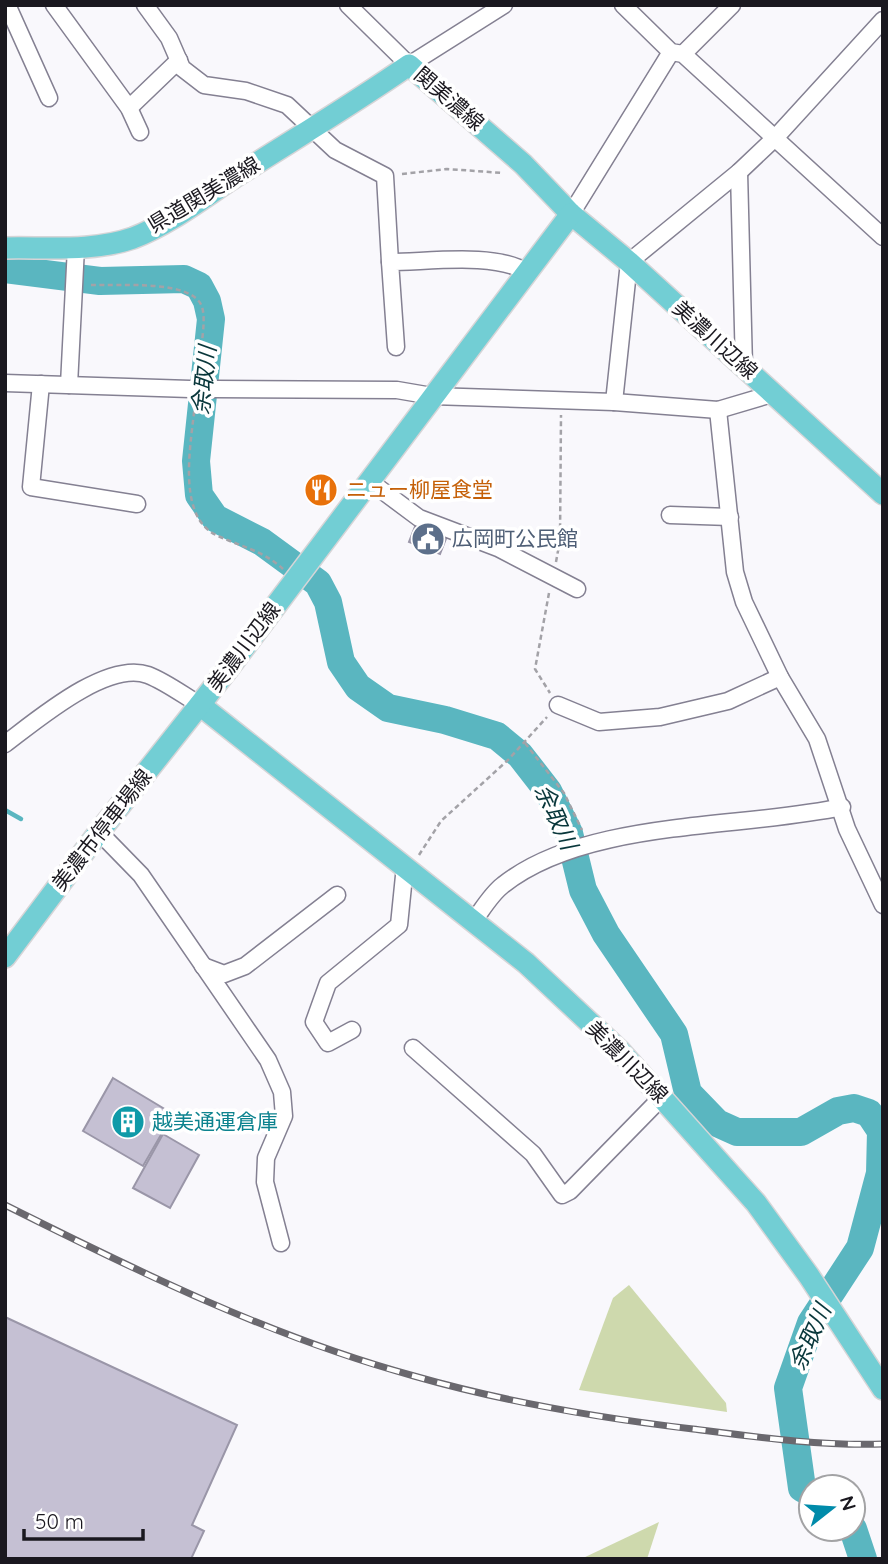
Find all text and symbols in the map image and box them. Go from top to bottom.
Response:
street label: 関美濃線 [409,61,490,136]
street label: 県道関美濃線 [143,151,264,238]
street label: 美濃川辺線 [668,294,763,384]
water label: 余取川 [185,341,222,416]
restaurant icon: ニュー柳屋食堂 [302,471,340,509]
place label: ニュー柳屋食堂 [346,476,493,502]
public building icon: 広岡町公民館 [409,520,447,558]
place label: 広岡町公民館 [452,525,578,551]
street label: 美濃川辺線 [201,597,285,696]
street label: 美濃市停車場線 [46,763,157,895]
water label: 余取川 [529,779,585,857]
street label: 美濃川辺線 [581,1015,674,1108]
building icon: 越美通運倉庫 [109,1103,147,1141]
place label: 越美通運倉庫 [152,1108,278,1134]
water label: 余取川 [782,1297,838,1374]
north arrow [797,1473,867,1543]
text: N [835,1493,862,1513]
scale bar [24,1498,144,1542]
text: 50 m [35,1508,84,1534]

